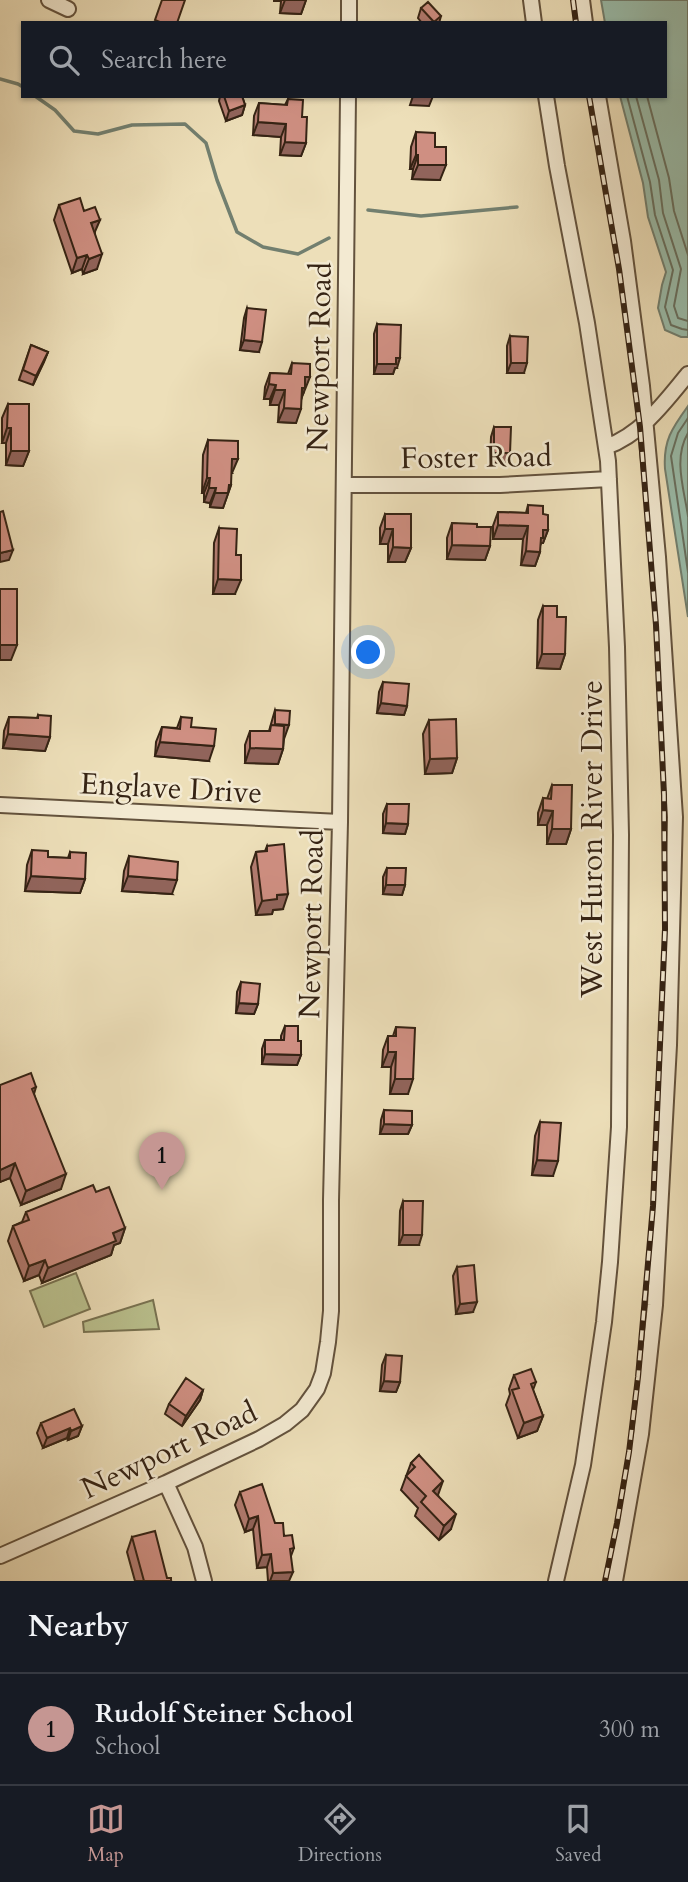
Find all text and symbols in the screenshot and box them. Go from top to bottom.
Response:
search box [21,21,667,98]
icon: search [45,41,83,79]
text: Search here [101,42,227,77]
street label: Newport Road [297,262,342,452]
street label: Foster Road [400,436,552,479]
your location [351,635,385,669]
street label: West Huron River Drive [572,680,613,999]
street label: Englave Drive [79,763,263,814]
street label: Newport Road [289,829,334,1019]
pin: 1 [139,1132,185,1190]
street label: Newport Road [75,1392,264,1509]
text: Nearby [28,1606,129,1647]
text: Rudolf Steiner School [95,1696,353,1731]
text: 1 [45,1714,57,1745]
text: 300 m [599,1714,660,1745]
text: School [95,1731,160,1762]
tab: Map [87,1800,125,1868]
tab: Directions [298,1800,382,1868]
tab: Saved [555,1800,601,1868]

